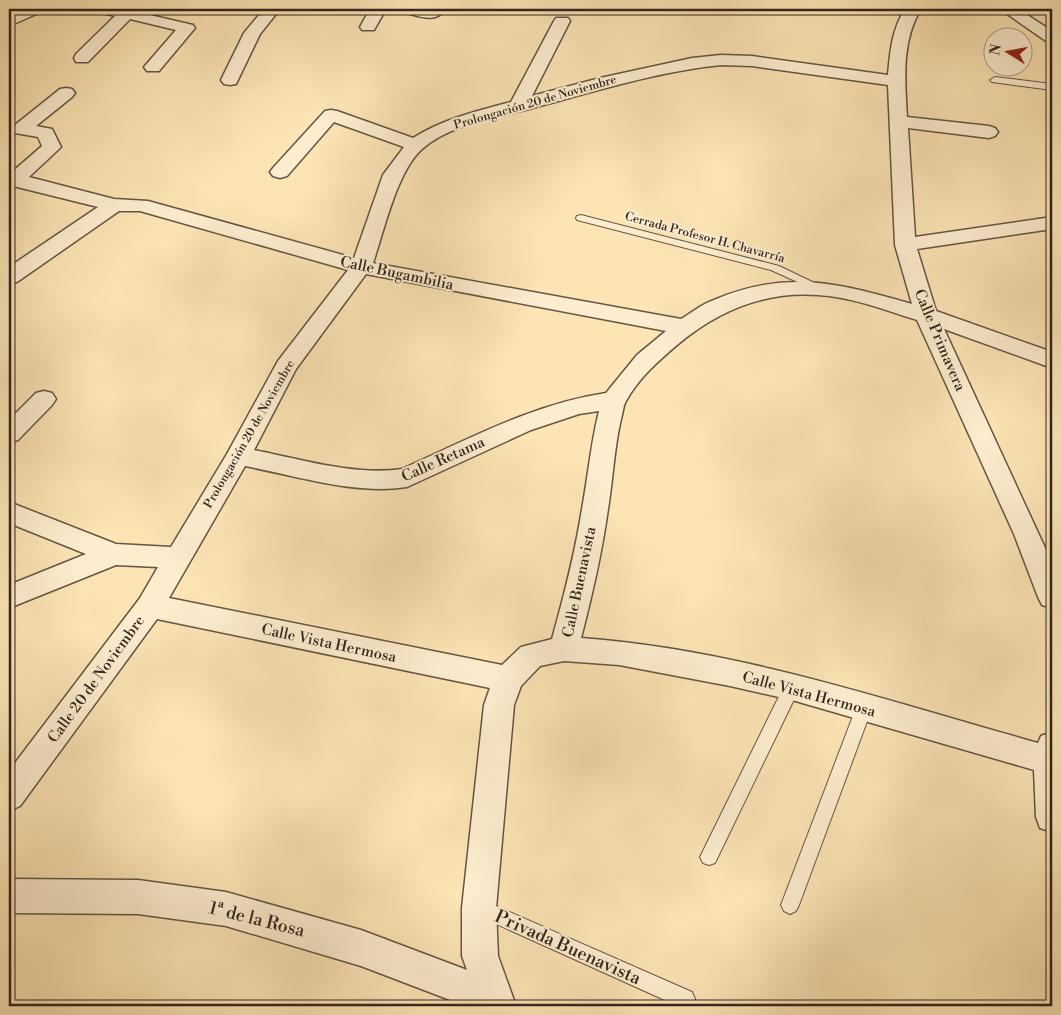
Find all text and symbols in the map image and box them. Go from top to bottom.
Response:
north arrow [984,28,1034,78]
text: N [986,43,1006,57]
street label: Prolongación 20 de Noviembre [452,72,618,133]
street label: Cerrada Profesor H. Chavarría [623,209,787,266]
street label: Calle Bugambilia [338,252,456,295]
street label: Calle Primavera [910,286,970,394]
street label: Prolongación 20 de Noviembre [201,358,298,511]
street label: Calle Retama [399,432,488,486]
street label: Calle Buenavista [558,525,601,639]
street label: Calle 20 de Noviembre [44,612,149,747]
street label: Calle Vista Hermosa [260,620,398,667]
street label: Calle Vista Hermosa [740,668,878,722]
street label: 1ª de la Rosa [207,896,308,943]
street label: Privada Buenavista [491,905,645,990]

